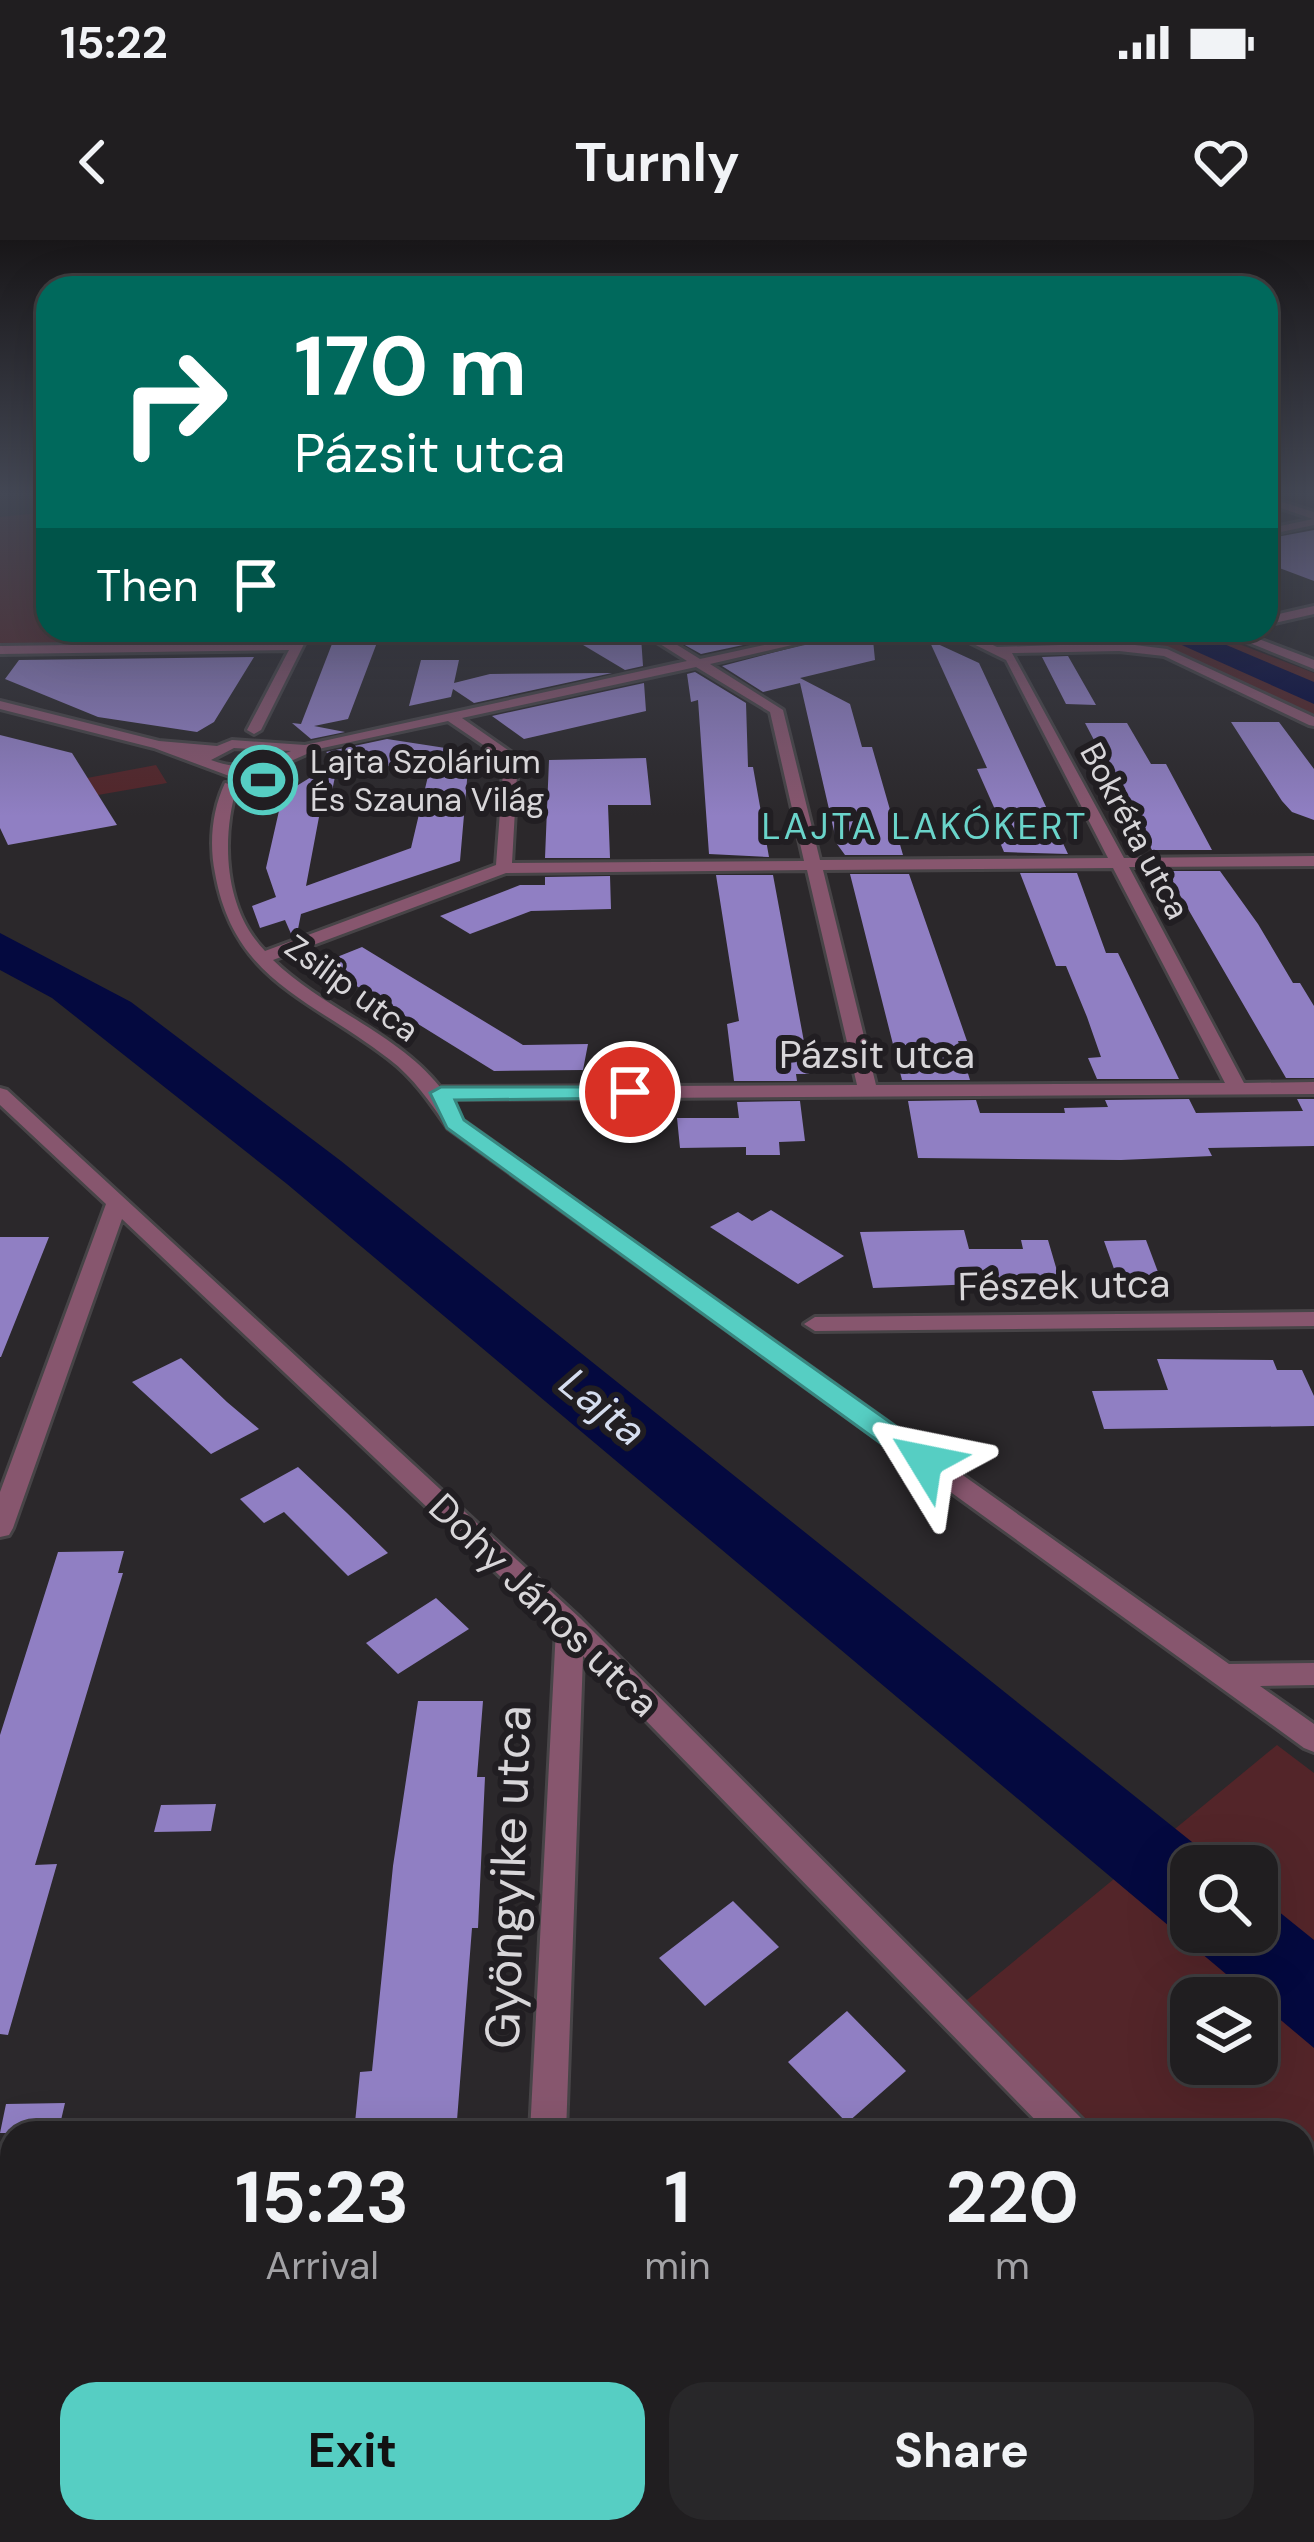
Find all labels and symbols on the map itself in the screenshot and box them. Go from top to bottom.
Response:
street label: Bokréta utca [1071,735,1199,927]
place label: Lajta Szolárium És Szauna Világ [310,740,545,821]
sports icon: Lajta Szolárium És Szauna Világ [228,745,298,815]
district label: LAJTA LAKÓKERT [762,803,1088,850]
street label: Zsilip utca [277,925,427,1051]
street label: Pázsit utca [779,1029,975,1080]
pin [579,1041,681,1143]
street label: Fészek utca [957,1258,1171,1312]
water label: Lajta [549,1356,657,1458]
position arrow [862,1398,988,1524]
street label: Dohy János utca [418,1482,670,1728]
street label: Gyöngyike utca [471,1704,545,2050]

